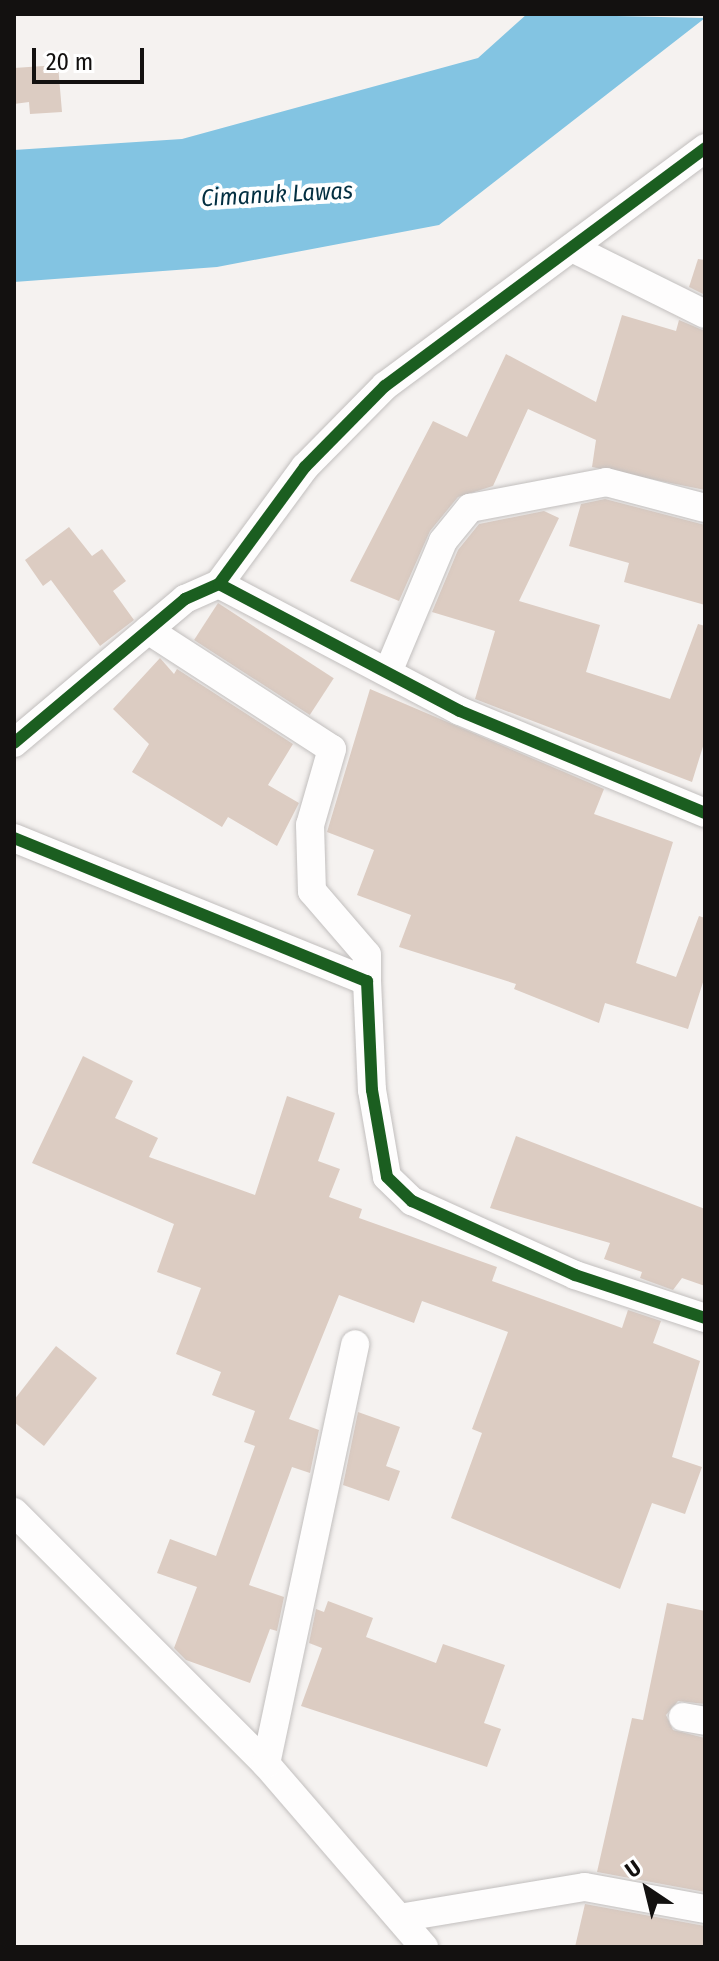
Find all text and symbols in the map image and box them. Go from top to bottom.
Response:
scale bar [36,32,148,82]
text: 20 m [46,48,93,76]
water label: Cimanuk Lawas [200,177,354,213]
north arrow [607,1849,687,1929]
text: U [620,1854,646,1884]

